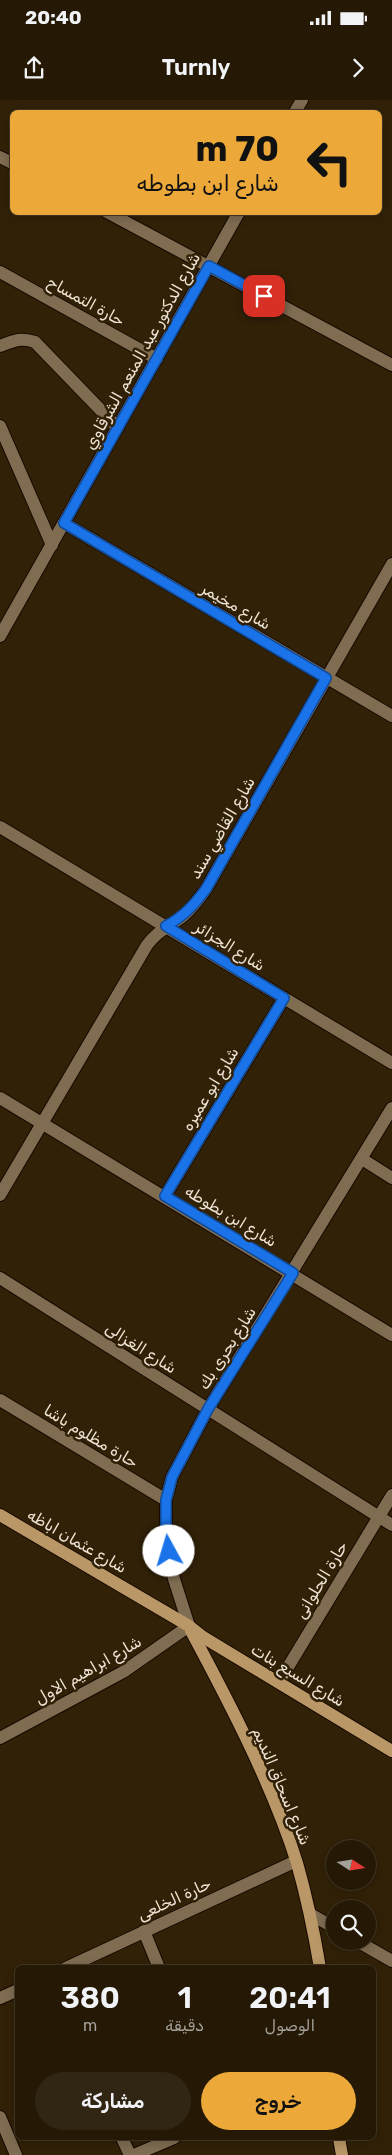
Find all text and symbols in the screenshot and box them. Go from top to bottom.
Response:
text: 20:40 [25,6,82,29]
icon: share [20,54,48,82]
text: Turnly [162,54,230,81]
icon: forward [344,54,372,82]
text: 70 m [196,128,279,170]
icon: left [297,130,362,195]
text: شارع ابن بطوطه [137,170,279,197]
street label: شارع الدكتور عبد المنعم الشرقاوي [80,249,206,454]
street label: حارة التمساح [43,272,128,332]
pin [243,275,285,317]
icon: arrive [250,282,278,310]
street label: شارع مخيمر [196,578,274,635]
street label: شارع القاضي سند [185,774,261,884]
street label: شارع الجزائر [189,916,269,977]
street label: شارع ابو عميره [178,1044,244,1135]
street label: شارع ابن بطوطه [181,1181,280,1253]
street label: شارع بحرى بك [194,1303,262,1394]
street label: شارع الغزالى [101,1319,180,1379]
street label: حارة مظلوم باشا [40,1400,142,1472]
street label: شارع عثمان اباظه [23,1505,130,1579]
position arrow [142,1524,194,1576]
street label: حارة الحلوانى [291,1538,352,1623]
street label: شارع ابراهيم الاول [31,1632,146,1710]
street label: شارع السبع بنات [247,1639,348,1712]
street label: شارع اسحاق النديم [247,1724,315,1848]
north arrow [326,1840,376,1890]
map controls [326,1840,376,1950]
street label: حارة الخلعى [134,1874,214,1925]
button: search [326,1900,376,1950]
text: 380 [60,1980,120,2016]
text: 1 [177,1980,192,2016]
text: 20:41 [249,1980,331,2016]
text: m [83,2016,97,2035]
text: دقيقة [165,2016,204,2035]
text: الوصول [265,2016,315,2035]
button: مشاركة [35,2072,191,2130]
button: خروج [201,2072,356,2130]

